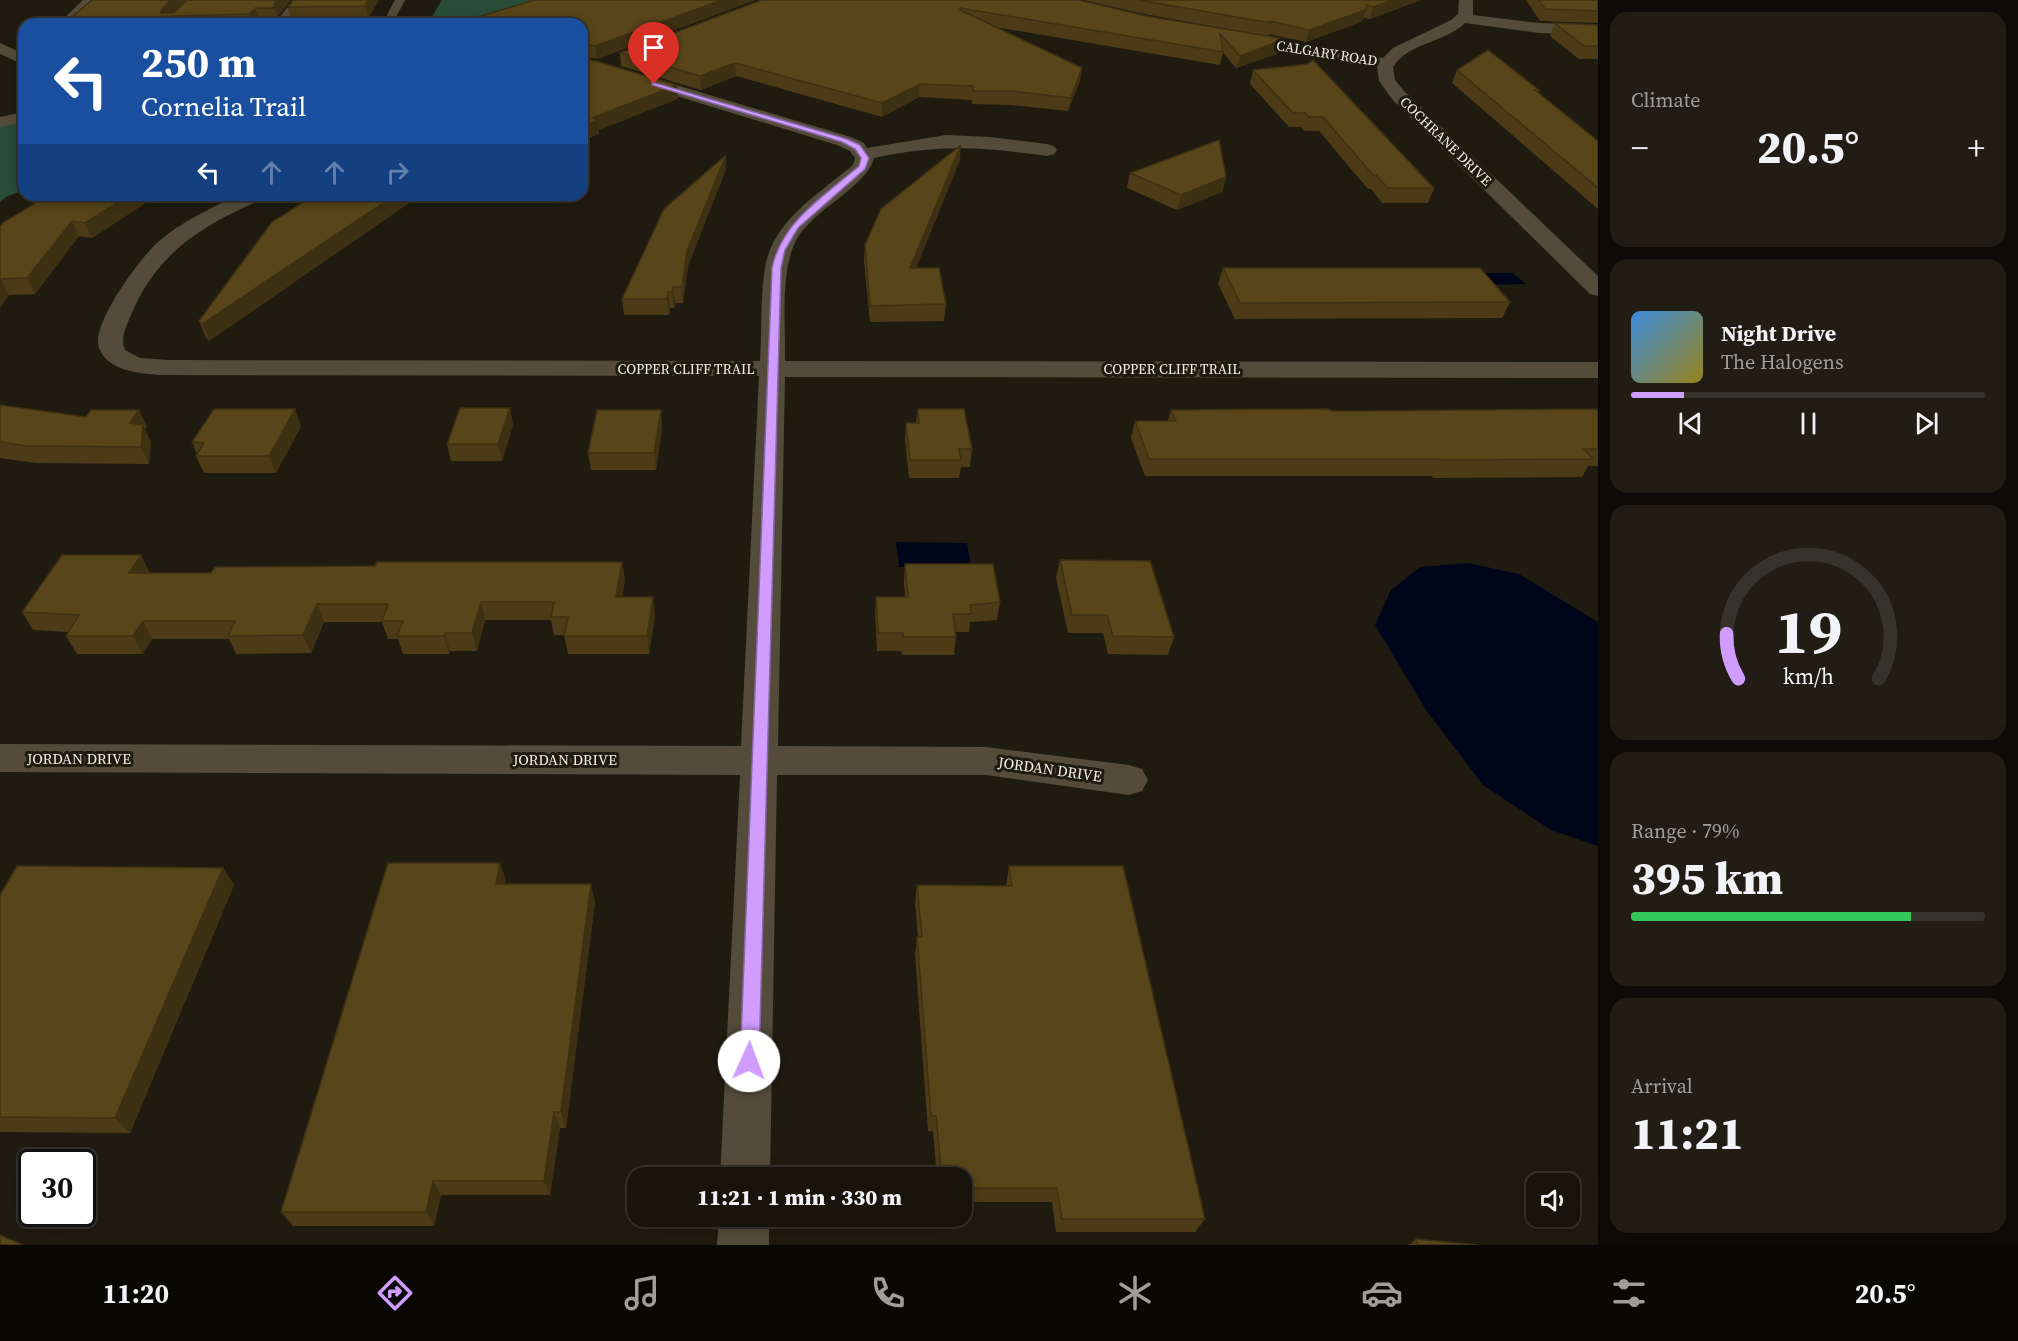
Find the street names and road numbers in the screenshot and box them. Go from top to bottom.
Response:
street label: CALGARY ROAD [1275,35,1379,71]
street label: COCHRANE DRIVE [1396,92,1496,190]
street label: COPPER CLIFF TRAIL [618,359,755,379]
street label: COPPER CLIFF TRAIL [1104,359,1241,379]
street label: JORDAN DRIVE [26,748,131,769]
street label: JORDAN DRIVE [512,749,617,770]
street label: JORDAN DRIVE [996,751,1103,787]

